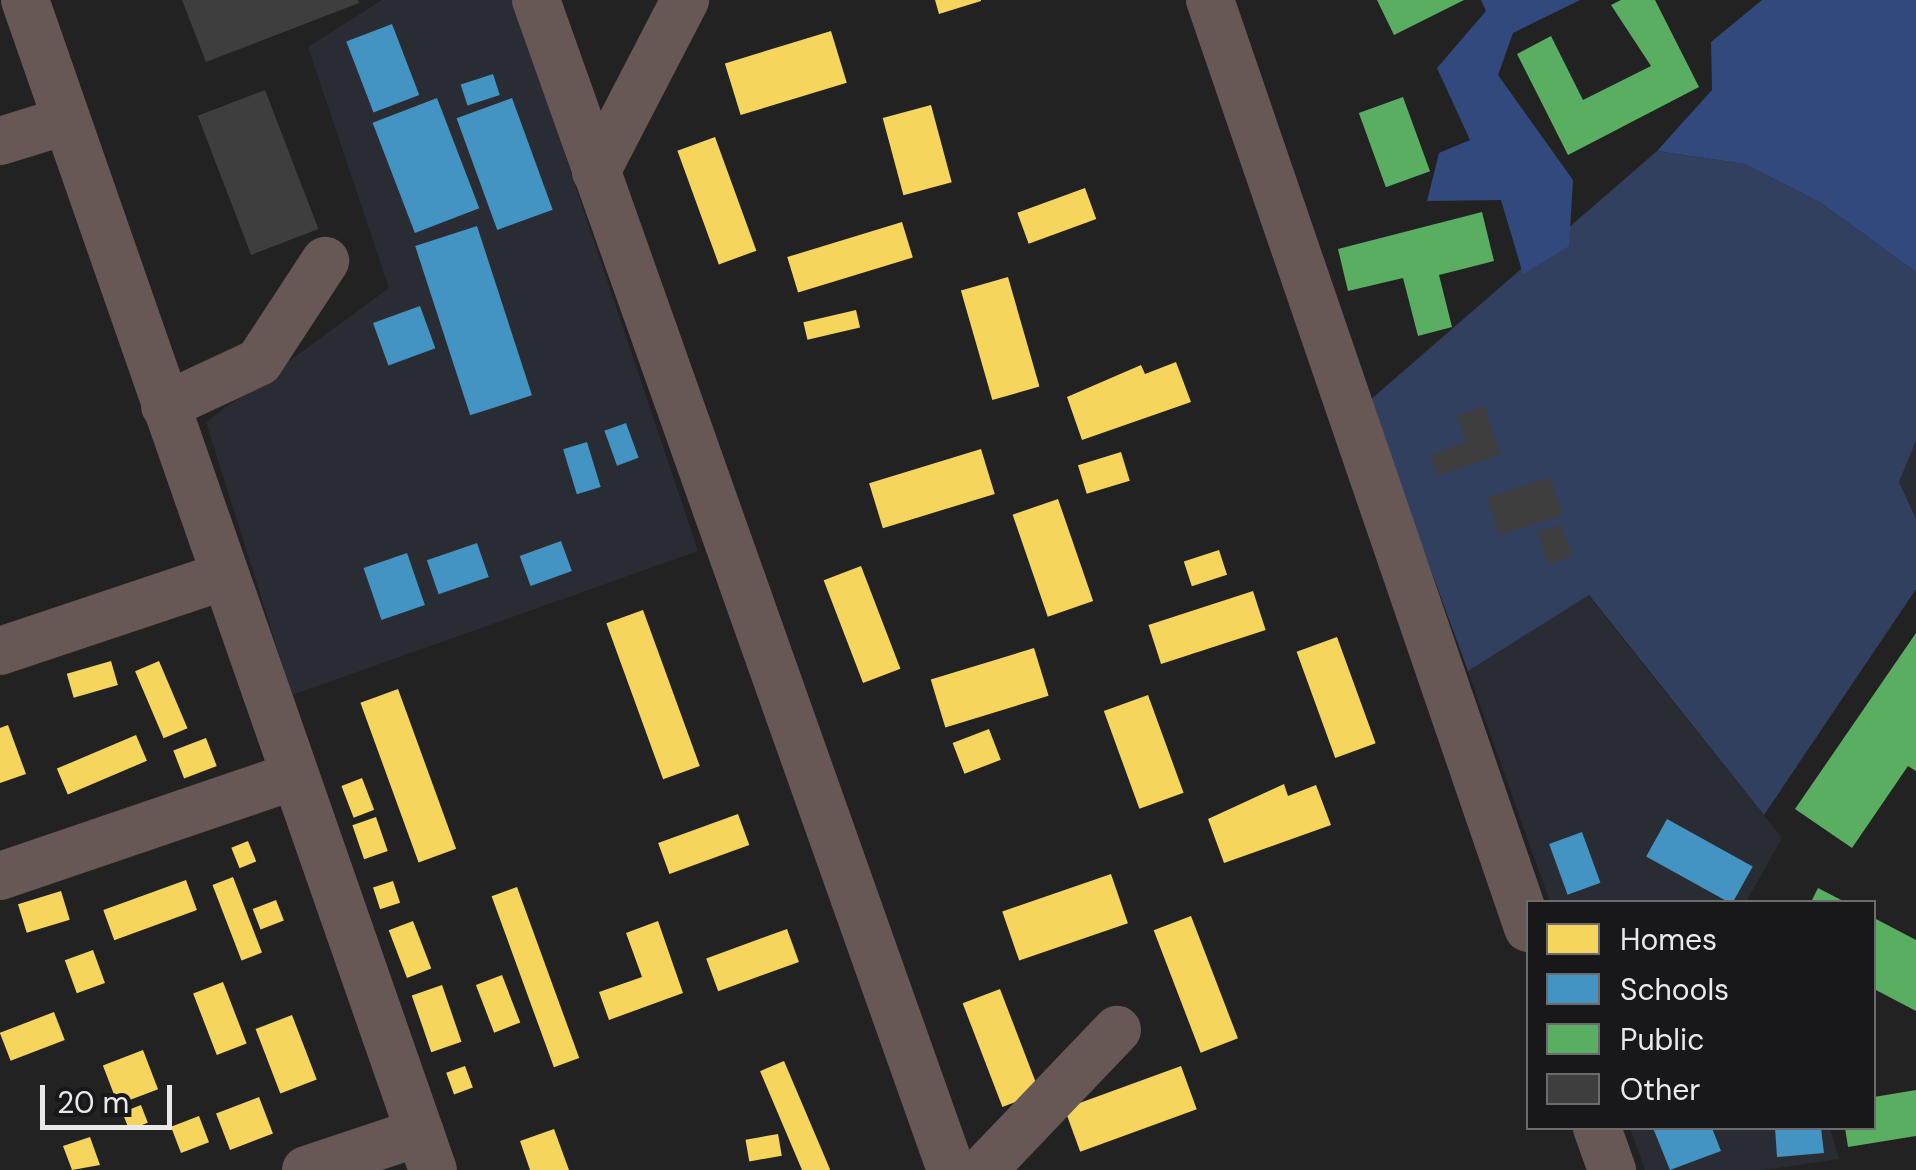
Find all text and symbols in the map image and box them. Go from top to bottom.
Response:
legend [1526,900,1876,1130]
text: Homes [1620,920,1717,959]
text: Schools [1620,970,1729,1009]
text: Public [1620,1020,1704,1059]
scale bar [45,1065,178,1127]
text: Other [1620,1070,1700,1109]
text: 20 m [57,1083,129,1122]

